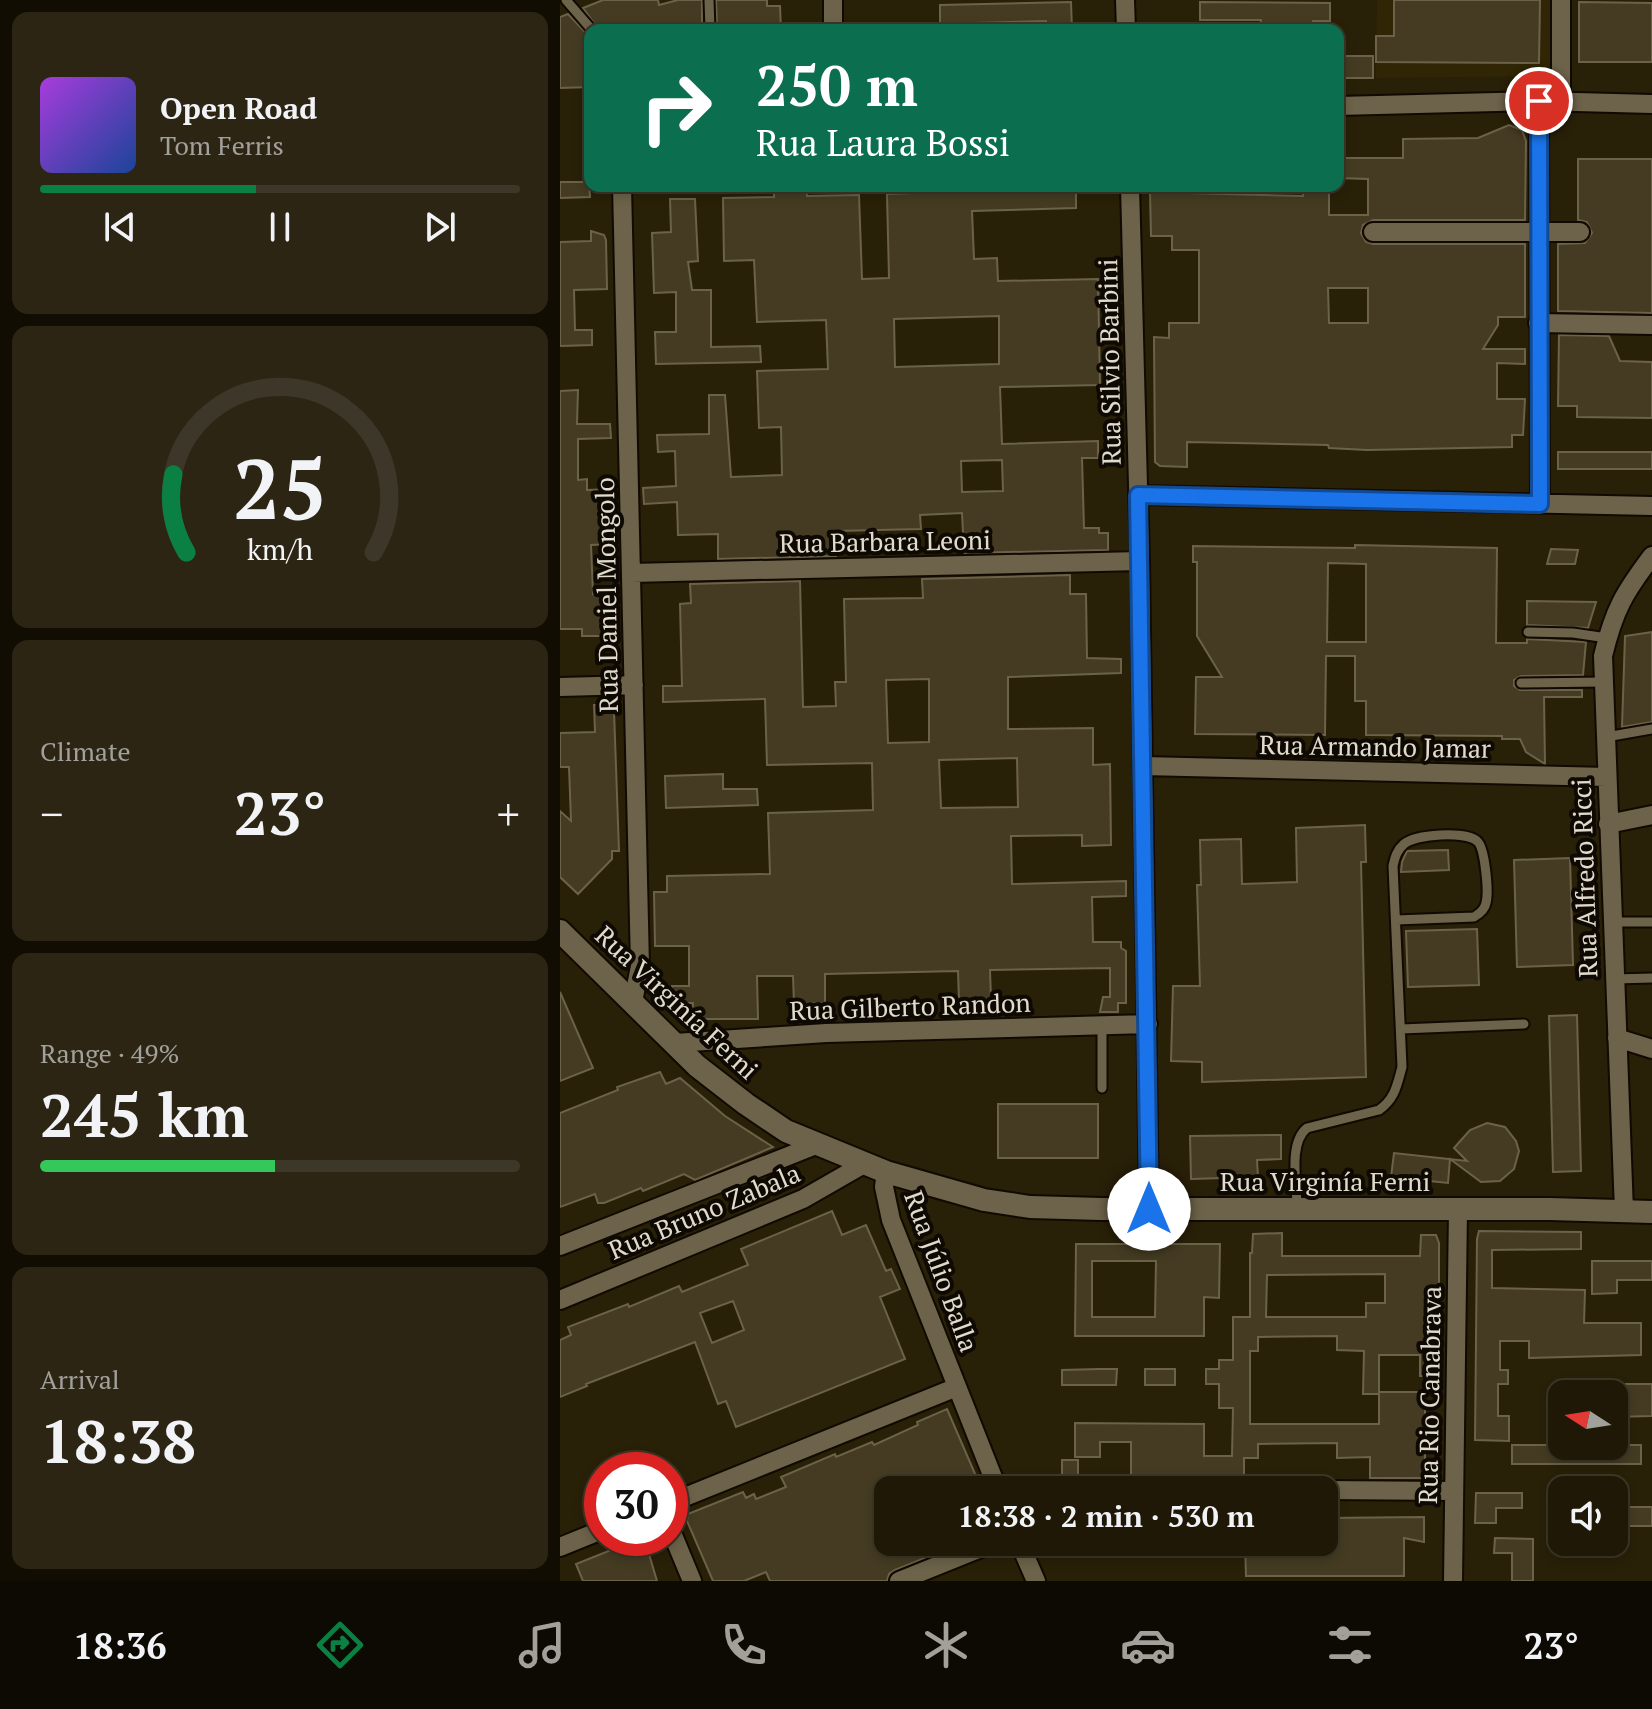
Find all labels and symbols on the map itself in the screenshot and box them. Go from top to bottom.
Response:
pin [1505,67,1573,135]
street label: Rua Silvio Barbini [1090,258,1128,466]
street label: Rua Daniel Mongolo [587,477,625,713]
street label: Rua Barbara Leoni [779,522,991,560]
street label: Rua Armando Jamar [1259,727,1491,765]
street label: Rua Alfredo Ricci [1564,778,1604,978]
street label: Rua Virginía Ferni [588,918,766,1086]
street label: Rua Gilberto Randon [789,985,1031,1027]
street label: Rua Bruno Zabala [603,1155,805,1267]
street label: Rua Virginía Ferni [1220,1164,1430,1198]
position arrow [1107,1167,1191,1251]
street label: Rua Júlio Balla [897,1186,987,1356]
street label: Rua Rio Canabrava [1410,1286,1448,1504]
north arrow [1548,1380,1628,1460]
speed limit sign: 30 [584,1452,688,1556]

